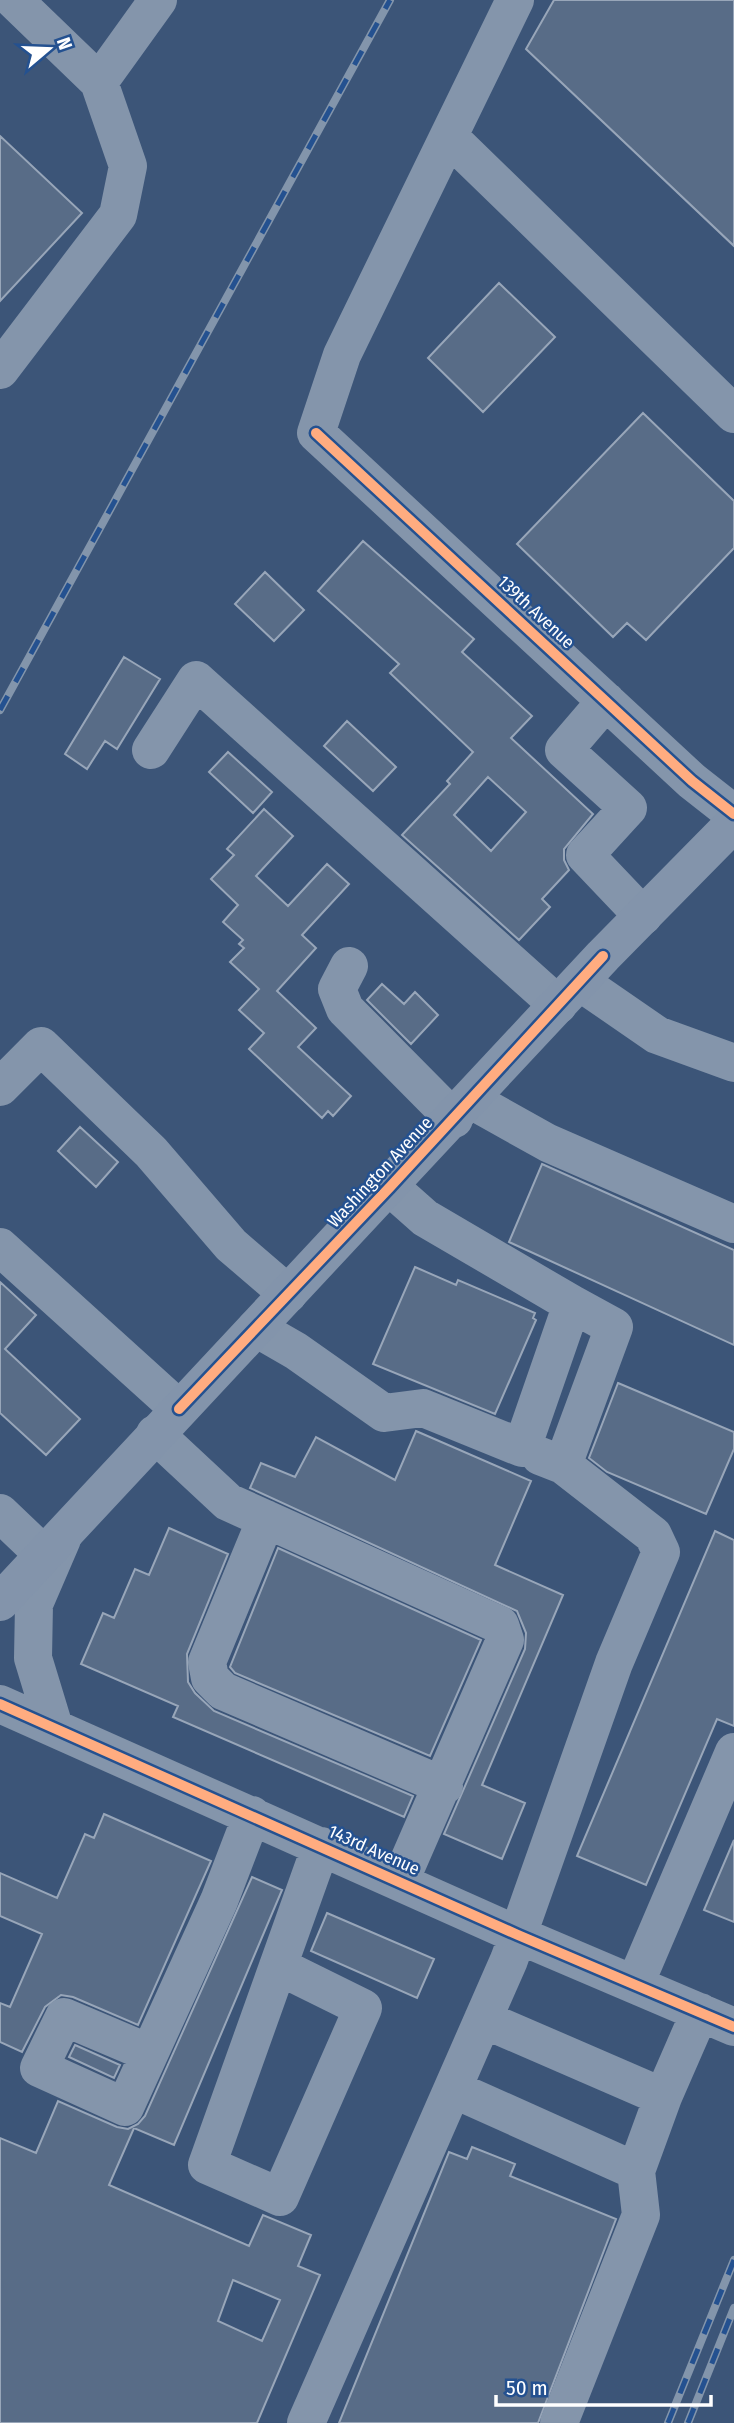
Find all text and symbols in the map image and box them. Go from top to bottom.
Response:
north arrow [14,14,84,84]
text: N [52,34,77,53]
street label: 139th Avenue [493,571,579,653]
street label: Washington Avenue [323,1112,437,1232]
street label: 143rd Avenue [325,1820,423,1880]
scale bar [496,2364,711,2408]
text: 50 m [506,2375,548,2401]

